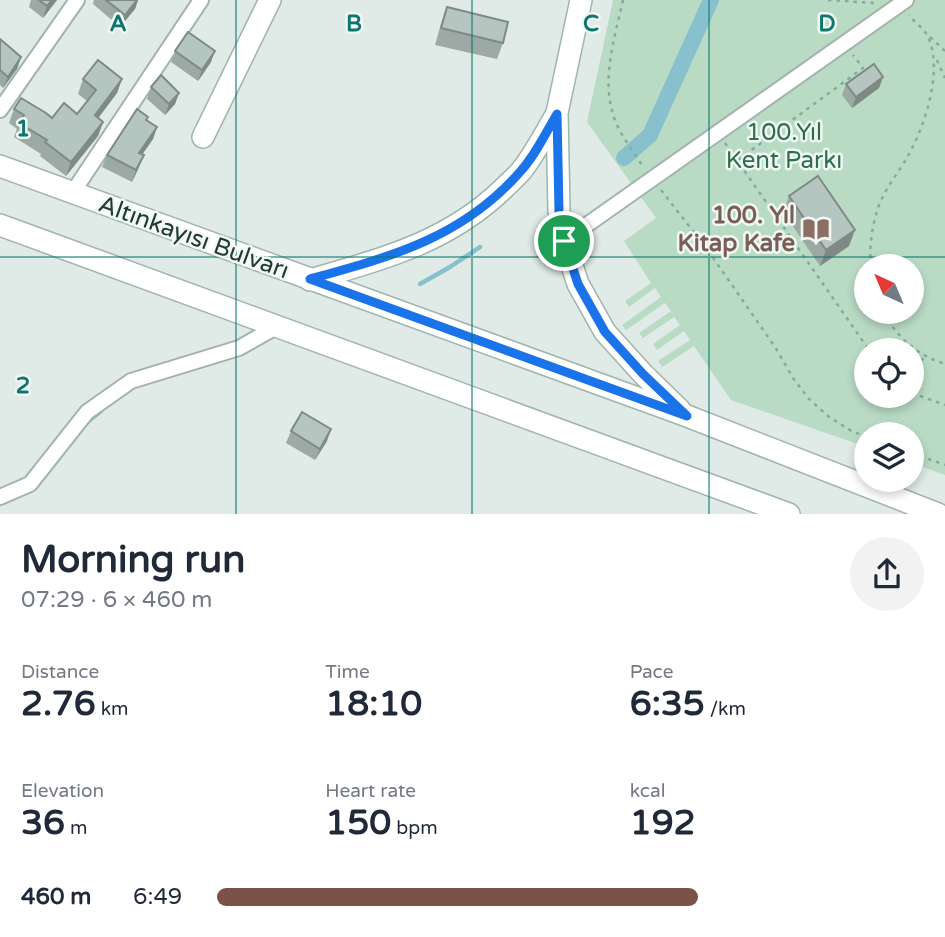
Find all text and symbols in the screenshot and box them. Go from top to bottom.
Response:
text: A [109,10,127,38]
text: B [346,10,362,38]
text: C [583,10,599,38]
text: D [818,10,836,38]
text: 1 [16,115,30,143]
park label: 100.Yıl Kent Parkı [726,118,842,175]
street label: Altınkayısı Bulvarı [95,190,293,285]
place label: 100. Yıl Kitap Kafe [678,201,795,258]
pin [534,211,594,271]
library icon: 100. Yıl Kitap Kafe [801,214,831,244]
icon: arrive [545,222,583,260]
north arrow [854,254,924,324]
map controls [854,254,924,492]
button: locate [854,338,924,408]
text: 2 [16,372,30,400]
button: layers [854,422,924,492]
text: Morning run [21,537,245,583]
button: share [850,537,924,611]
text: 07:29 · 6 × 460 m [21,586,212,614]
text: Distance [21,661,99,683]
text: Time [325,661,370,683]
text: Pace [630,661,673,683]
text: 2.76 [21,683,96,725]
text: 18:10 [325,683,422,725]
text: 6:35 [630,683,705,725]
text: km [96,698,128,720]
text: /km [705,698,746,720]
text: Elevation [21,780,104,802]
text: Heart rate [325,780,416,802]
text: kcal [630,780,665,802]
text: 36 [21,802,65,844]
text: 150 [325,802,391,844]
text: 192 [630,802,696,844]
text: m [65,817,87,839]
text: bpm [391,817,438,839]
text: 460 m [21,883,91,911]
text: 6:49 [133,883,182,911]

